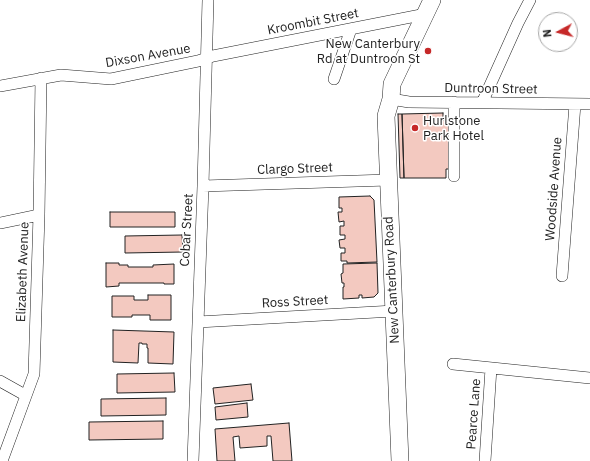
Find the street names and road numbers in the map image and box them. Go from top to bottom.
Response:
street label: Kroombit Street [266,5,360,39]
street label: Dixson Avenue [104,41,192,71]
street label: Duntroon Street [444,80,538,98]
street label: Woodside Avenue [543,136,565,242]
street label: Clargo Street [257,160,333,178]
street label: Cobar Street [177,193,197,267]
street label: New Canterbury Road [381,216,403,344]
street label: Elizabeth Avenue [13,222,33,322]
street label: Ross Street [261,292,329,312]
street label: Pearce Lane [464,378,484,450]

